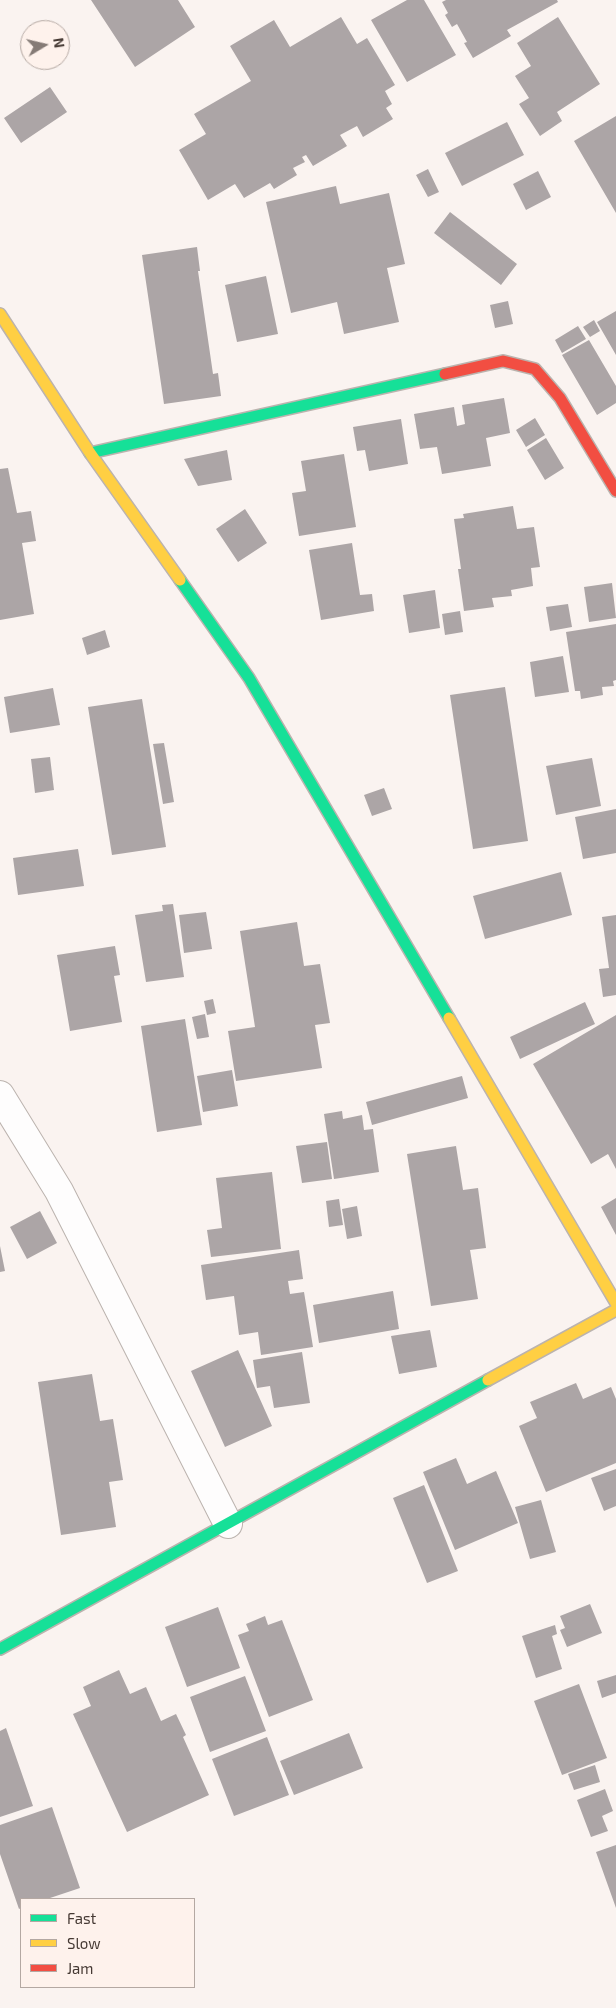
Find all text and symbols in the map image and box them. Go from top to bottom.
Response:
north arrow [20,20,70,70]
text: N [50,36,69,49]
legend [20,1898,195,1988]
text: Fast [67,1909,96,1927]
text: Slow [67,1934,101,1952]
text: Jam [67,1959,93,1977]

